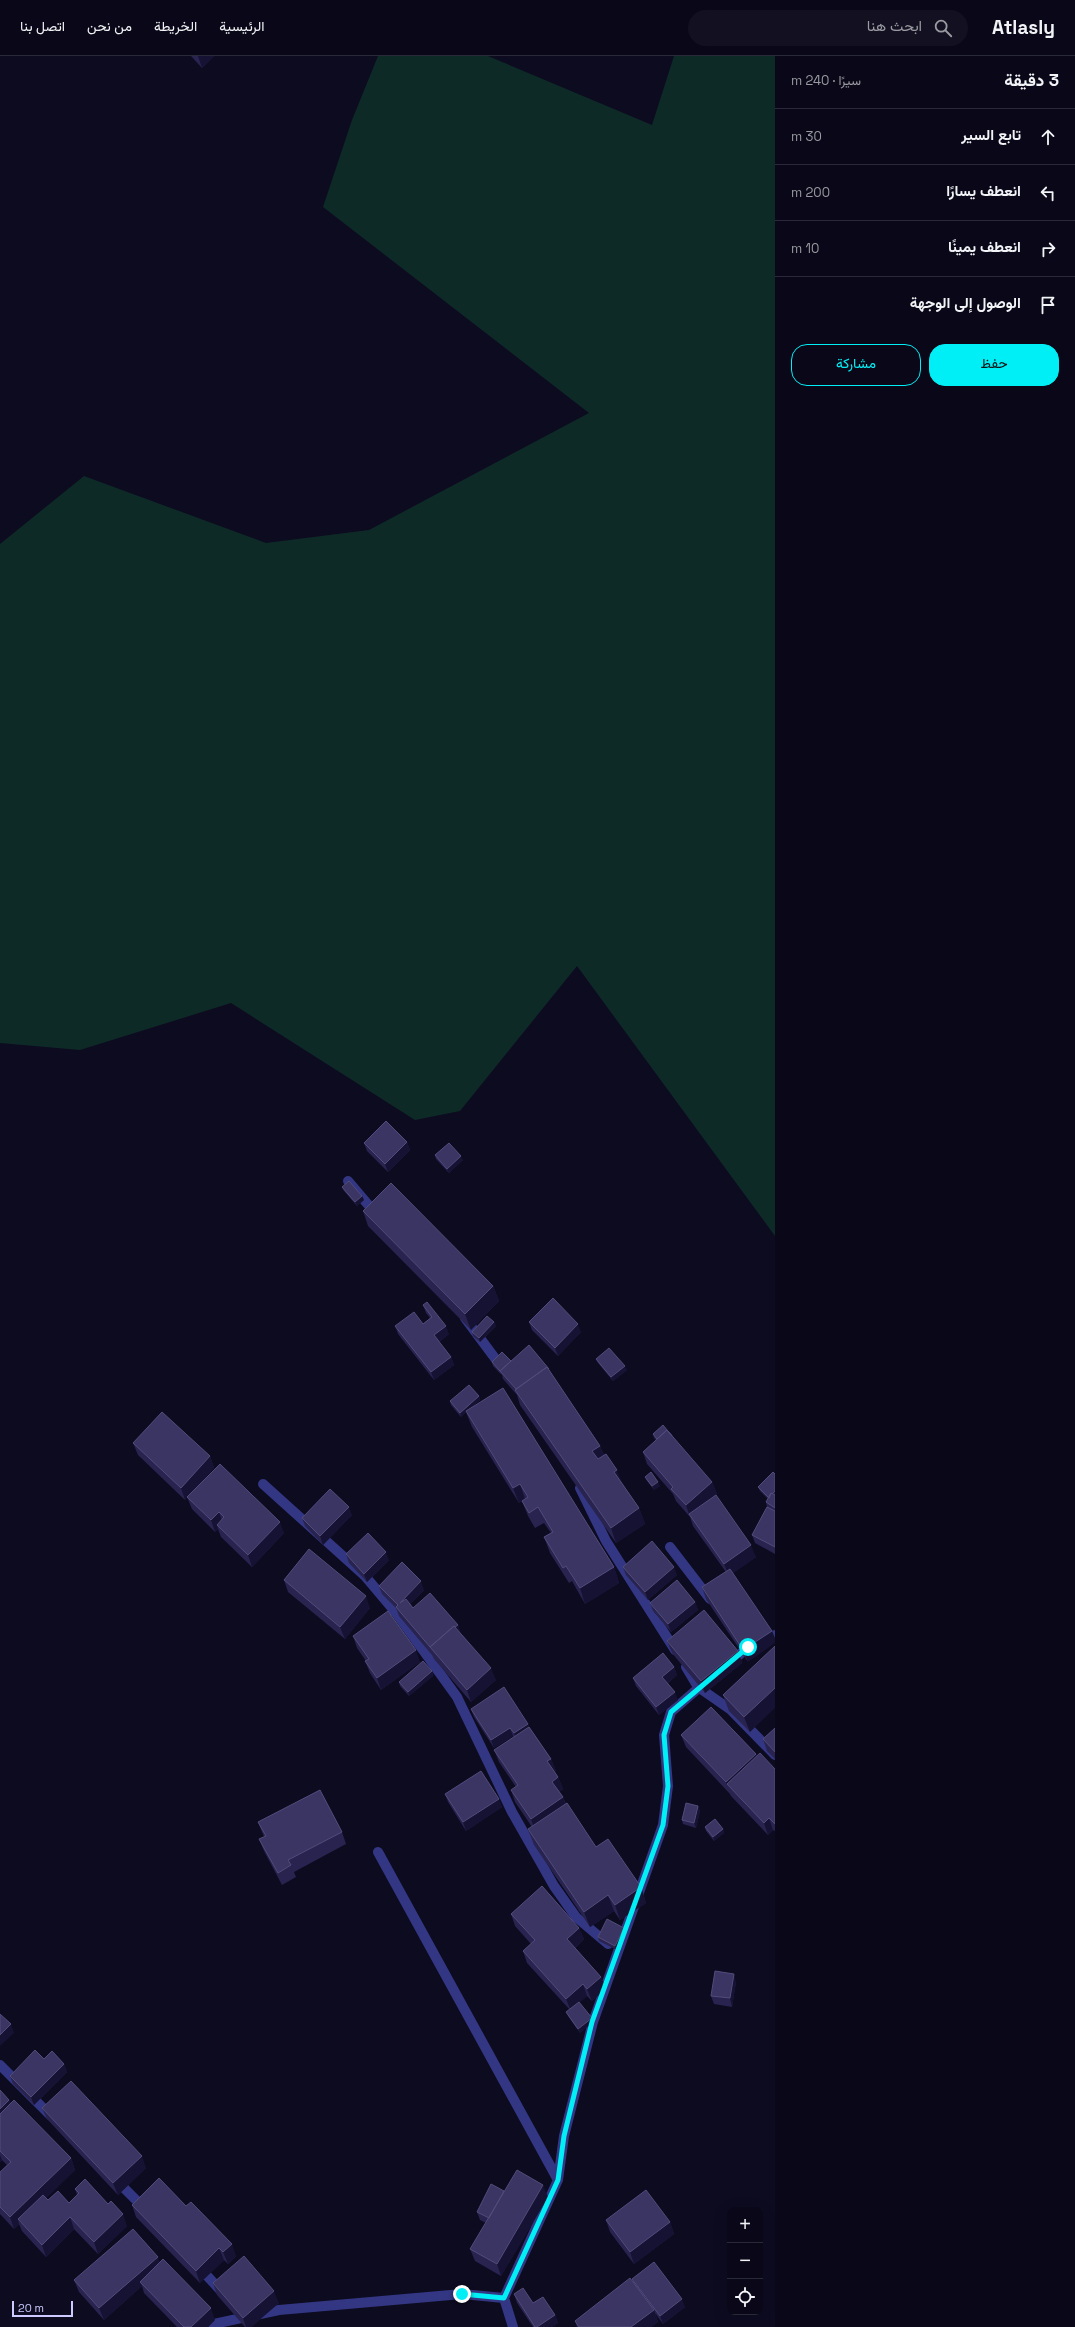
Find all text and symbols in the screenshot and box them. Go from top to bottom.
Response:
search box [688,10,968,46]
text: Atlasly [992,15,1055,40]
text: ابحث هنا [867,16,922,35]
text: اتصل بنا [20,17,65,35]
text: من نحن [87,17,132,35]
text: الخريطة [154,17,197,35]
text: الرئيسية [219,17,264,35]
icon: search [932,17,954,39]
text: 3 دقيقة [1004,69,1059,91]
text: سيرًا · 240 m [791,72,861,89]
text: تابع السير [961,125,1021,144]
icon: ahead [1037,126,1059,148]
text: 30 m [791,128,822,145]
text: انعطف يسارًا [946,181,1021,200]
icon: left [1037,182,1059,204]
text: 200 m [791,184,830,201]
text: انعطف يمينًا [948,237,1021,256]
icon: right [1037,238,1059,260]
text: 10 m [791,240,819,257]
text: الوصول إلى الوجهة [910,293,1021,312]
icon: arrive [1037,294,1059,316]
button: مشاركة [791,344,921,386]
button: حفظ [929,344,1059,386]
route start [739,1638,757,1656]
map controls [727,2207,763,2315]
button: + [727,2207,763,2243]
button: − [727,2243,763,2279]
button: locate [727,2279,763,2315]
route end [453,2285,471,2303]
scale bar [12,2299,73,2318]
text: 20 m [18,2301,44,2315]

